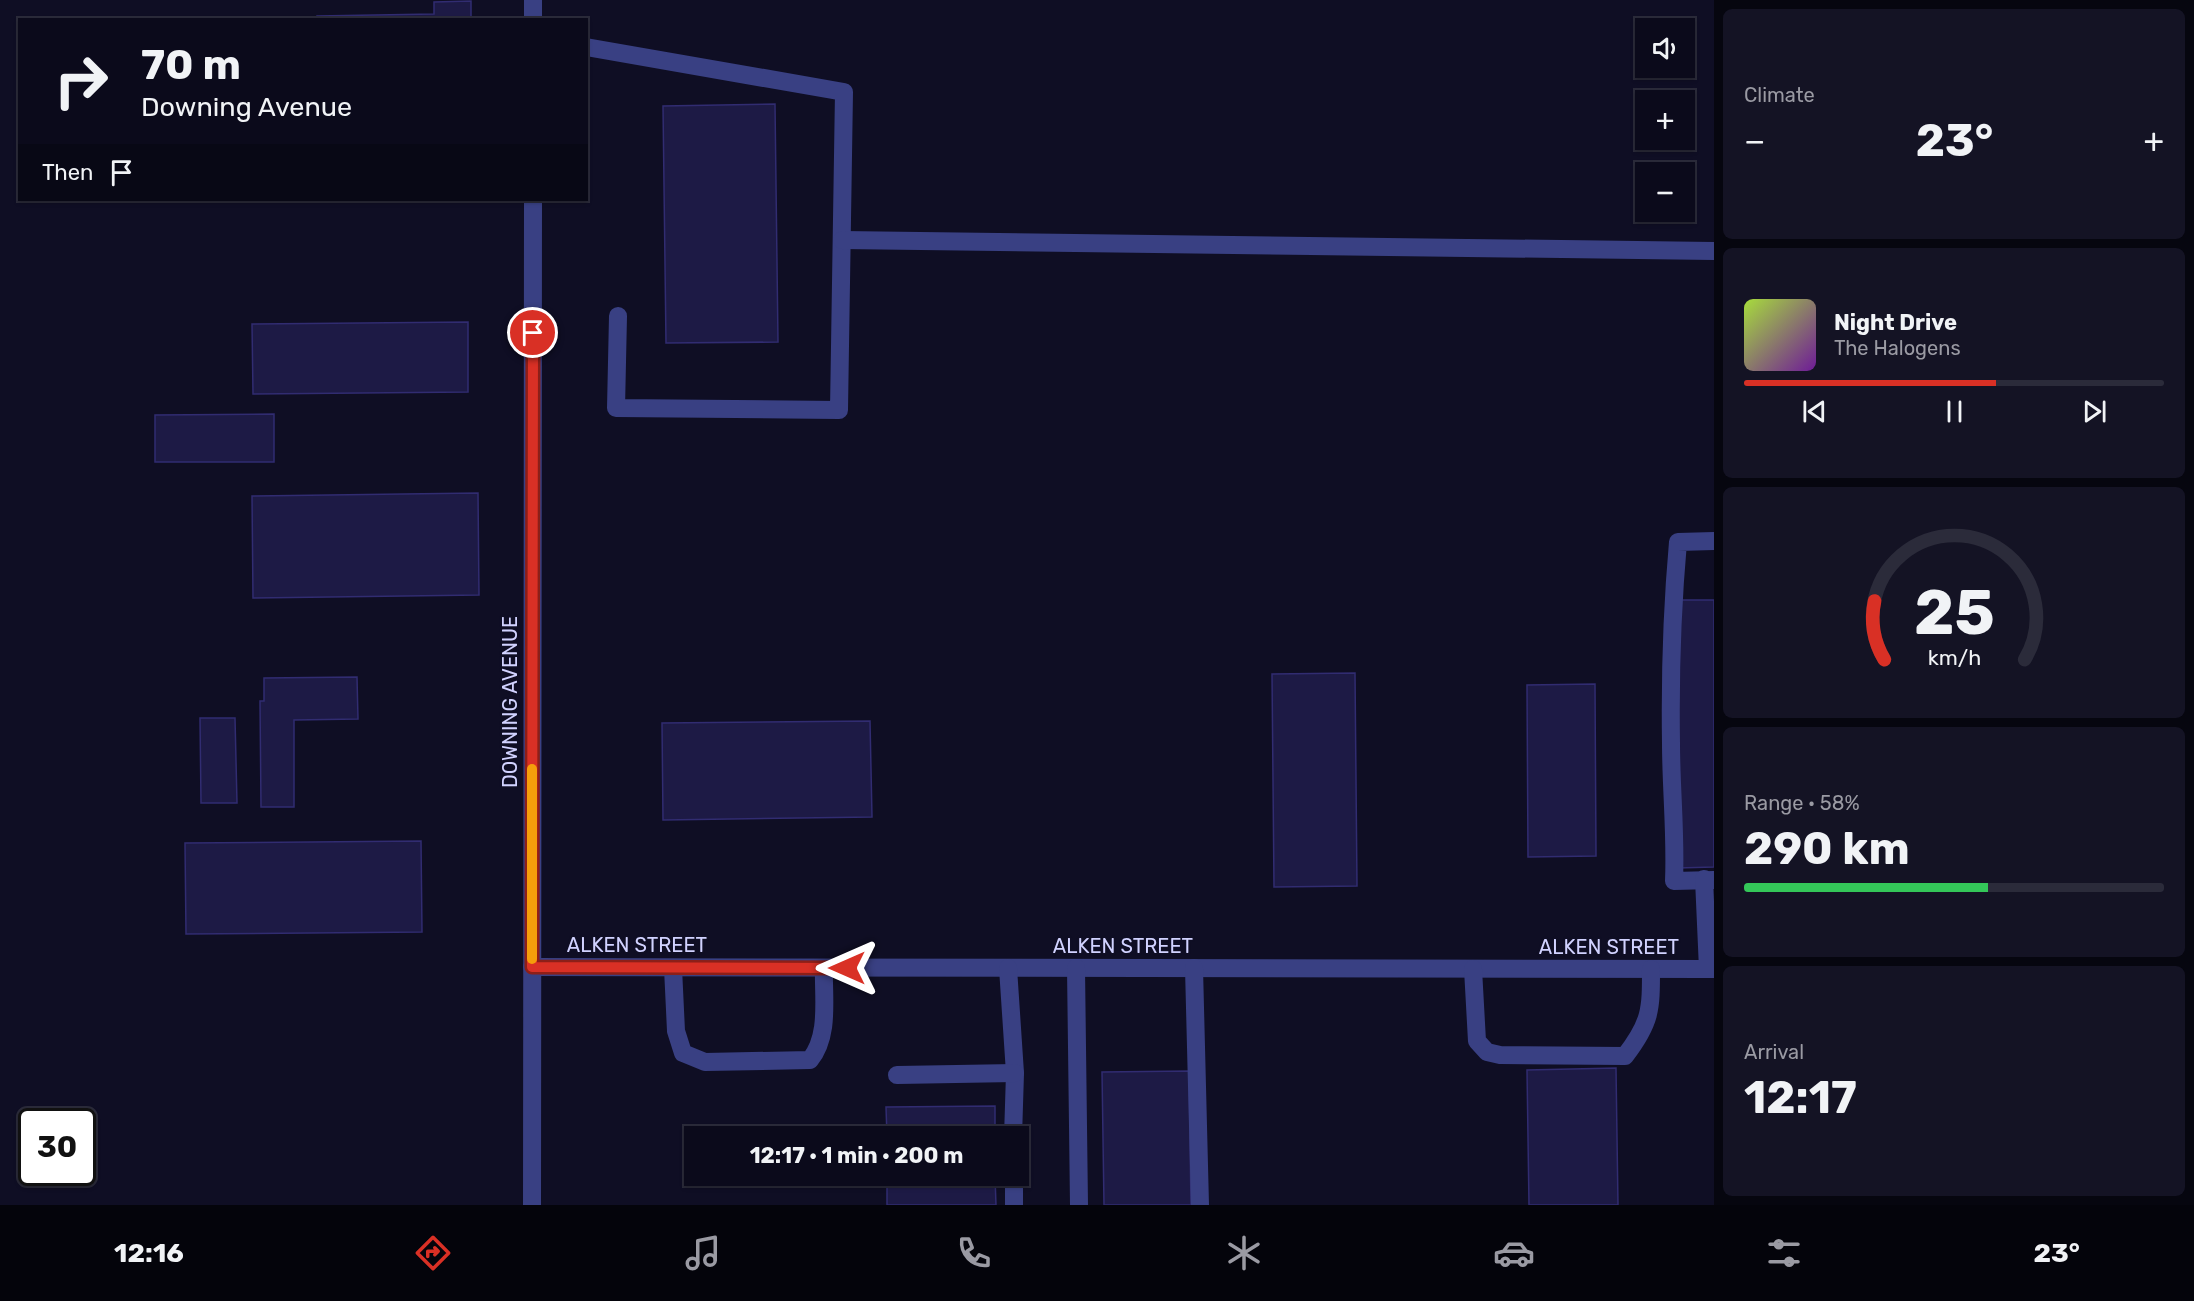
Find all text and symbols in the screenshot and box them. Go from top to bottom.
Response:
map controls [1635,18,1695,222]
button: sound [1635,18,1695,78]
text: 70 m [141,40,241,90]
icon: right [42,42,120,120]
text: Climate [1744,83,1815,107]
button: + [1635,90,1695,150]
text: Downing Avenue [141,91,352,123]
text: 23° [1916,114,1993,167]
text: − [1744,121,1765,160]
text: + [2143,121,2164,160]
icon: arrive [105,156,138,189]
text: Then [42,159,93,186]
button: − [1635,162,1695,222]
pin [507,307,558,358]
text: Night Drive [1834,309,1957,336]
icon: arrive [516,316,549,349]
text: The Halogens [1834,336,1961,360]
icon: previous [1798,395,1831,428]
icon: pause [1938,395,1971,428]
icon: next [2078,395,2111,428]
text: 25 [1914,576,1994,650]
street label: DOWNING AVENUE [498,616,522,788]
text: km/h [1927,645,1981,670]
text: Range · 58% [1744,791,1860,815]
text: 290 km [1744,822,1910,875]
street label: ALKEN STREET [567,933,708,957]
street label: ALKEN STREET [1053,934,1194,958]
street label: ALKEN STREET [1539,935,1680,959]
position arrow [815,936,879,1000]
text: Arrival [1744,1040,1804,1064]
text: 12:17 [1744,1071,1857,1124]
speed limit sign: 30 [18,1108,96,1186]
text: 12:17 · 1 min · 200 m [750,1142,963,1169]
icon: directions [412,1232,454,1274]
icon: music [682,1232,724,1274]
icon: phone [953,1232,995,1274]
icon: climate [1223,1232,1265,1274]
icon: car [1493,1232,1535,1274]
icon: filters [1763,1232,1805,1274]
text: 12:16 [114,1237,184,1269]
text: 23° [2033,1237,2080,1269]

